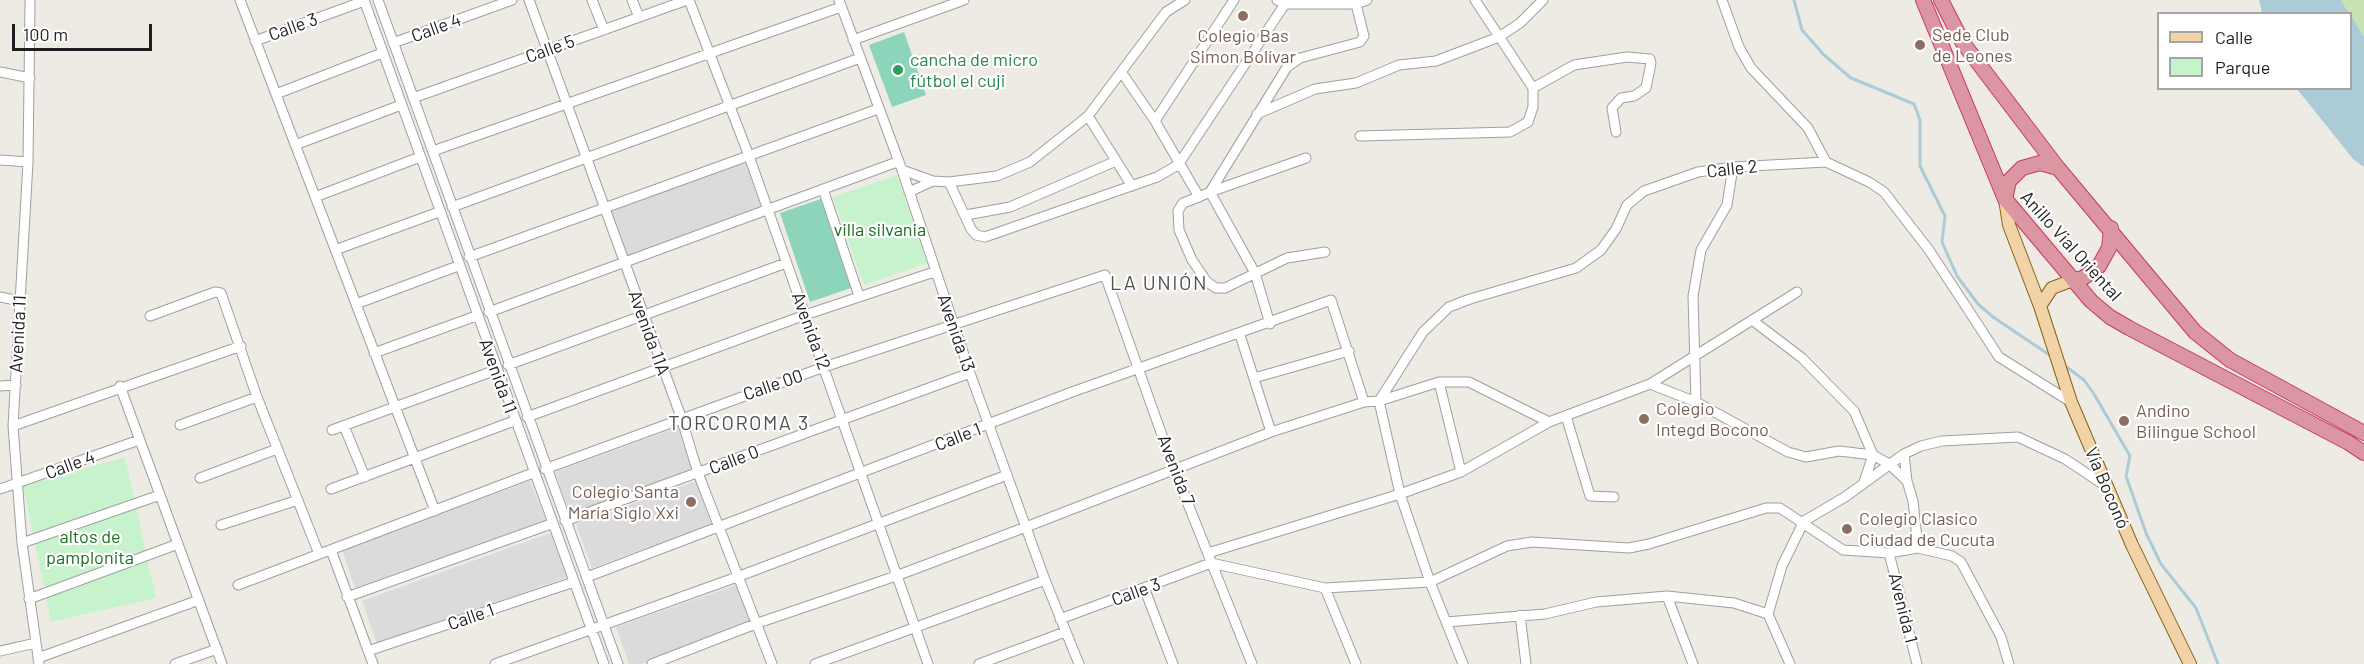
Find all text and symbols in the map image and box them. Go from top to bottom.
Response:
street label: Calle 3 [265,8,321,46]
street label: Calle 4 [408,9,464,47]
marker: Colegio Bas Simon Bolívar [1236,9,1250,23]
scale bar [15,12,154,50]
legend [2157,12,2352,90]
text: 100 m [23,23,68,45]
place label: Sede Club de Leones [1932,24,2012,66]
place label: Colegio Bas Simon Bolívar [1190,25,1296,68]
text: Calle [2215,26,2253,48]
street label: Calle 5 [522,30,578,68]
marker: Sede Club de Leones [1913,38,1927,52]
place label: cancha de micro fútbol el cuji [910,49,1038,92]
text: Parque [2215,56,2270,78]
marker: cancha de micro fútbol el cuji [891,63,905,77]
street label: Calle 2 [1705,156,1759,182]
street label: Anillo Vial Oriental [2016,187,2126,305]
park label: villa silvania [834,219,926,241]
district label: LA UNIÓN [1110,271,1208,295]
street label: Avenida 11A [624,288,674,378]
street label: Avenida 12 [787,289,835,373]
street label: Avenida 13 [933,291,979,375]
street label: Avenida 11 [5,295,31,373]
street label: Avenida 11 [475,336,521,416]
street label: Calle 00 [740,365,806,405]
place label: Colegio Integd Bocono [1656,398,1769,440]
place label: Andino Bilingue School [2136,400,2256,442]
district label: TORCOROMA 3 [668,411,810,435]
marker: Colegio Integd Bocono [1637,412,1651,426]
marker: Andino Bilingue School [2117,414,2131,428]
street label: Calle 1 [932,418,984,456]
street label: Avenida 7 [1153,432,1199,508]
street label: Calle 0 [706,441,762,479]
street label: Vía Boconó [2080,444,2134,532]
street label: Calle 4 [42,446,98,484]
place label: Colegio Santa María Siglo Xxi [568,481,679,524]
marker: Colegio Santa María Siglo Xxi [684,495,698,509]
place label: Colegio Clasico Ciudad de Cucuta [1859,508,1995,550]
marker: Colegio Clasico Ciudad de Cucuta [1840,522,1854,536]
park label: altos de pamplonita [46,526,134,568]
street label: Avenida 1 [1884,571,1922,645]
street label: Calle 3 [1108,573,1164,611]
street label: Calle 1 [445,599,497,635]

